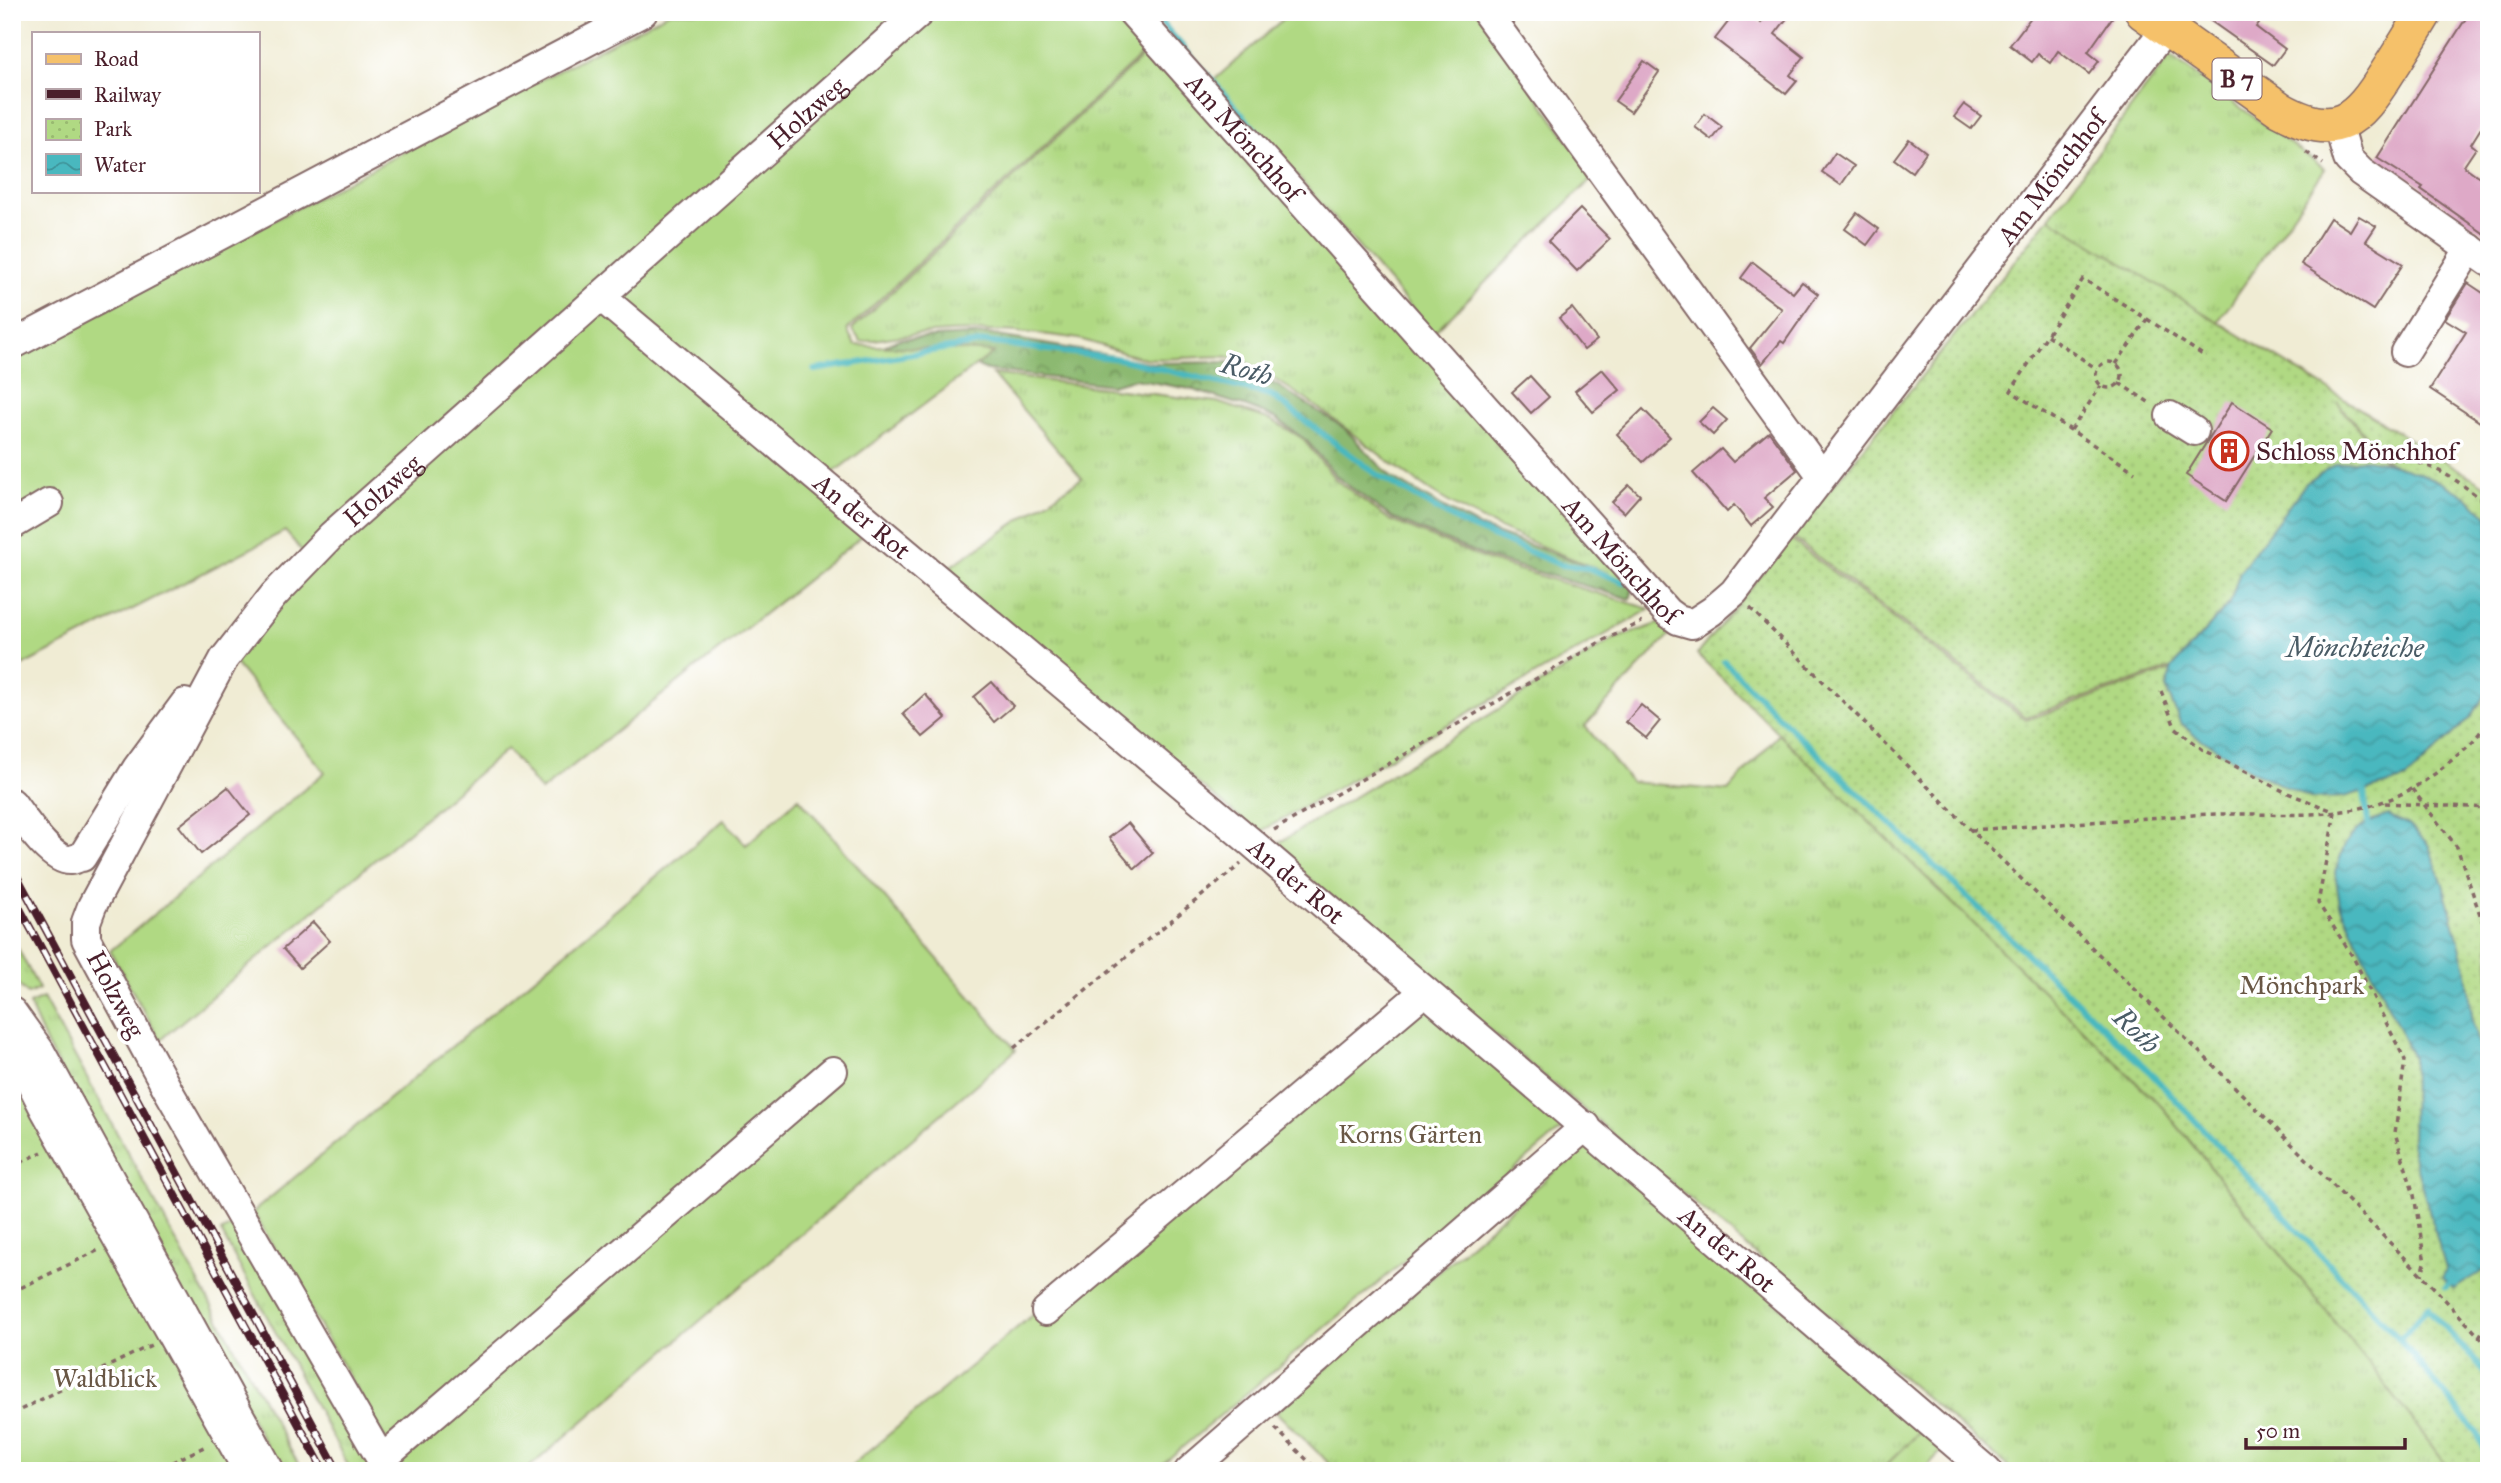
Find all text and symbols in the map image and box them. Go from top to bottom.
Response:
legend [32,32,259,192]
text: Road [94,46,139,72]
road number: B 7 [2212,58,2262,100]
street label: Am Mönchhof [1178,66,1312,211]
street label: Holzweg [761,69,853,156]
text: Railway [94,82,162,108]
street label: Am Mönchhof [1989,101,2116,252]
text: Park [94,116,132,142]
text: Water [94,152,146,178]
water label: Roth [1216,345,1277,394]
building icon: Schloss Mönchhof [2208,430,2250,472]
place label: Schloss Mönchhof [2256,435,2461,467]
street label: Holzweg [337,446,429,534]
street label: An der Rot [806,466,917,566]
street label: Am Mönchhof [1555,489,1689,634]
water label: Mönchteiche [2283,630,2424,665]
street label: An der Rot [1241,830,1351,931]
street label: Holzweg [80,945,153,1044]
park label: Mönchpark [2240,969,2365,1001]
water label: Roth [2105,999,2168,1061]
park label: Korns Gärten [1338,1118,1482,1150]
street label: An der Rot [1672,1198,1782,1299]
park label: Waldblick [53,1362,158,1394]
scale bar [2246,1406,2405,1450]
text: 50 m [2256,1418,2301,1444]

